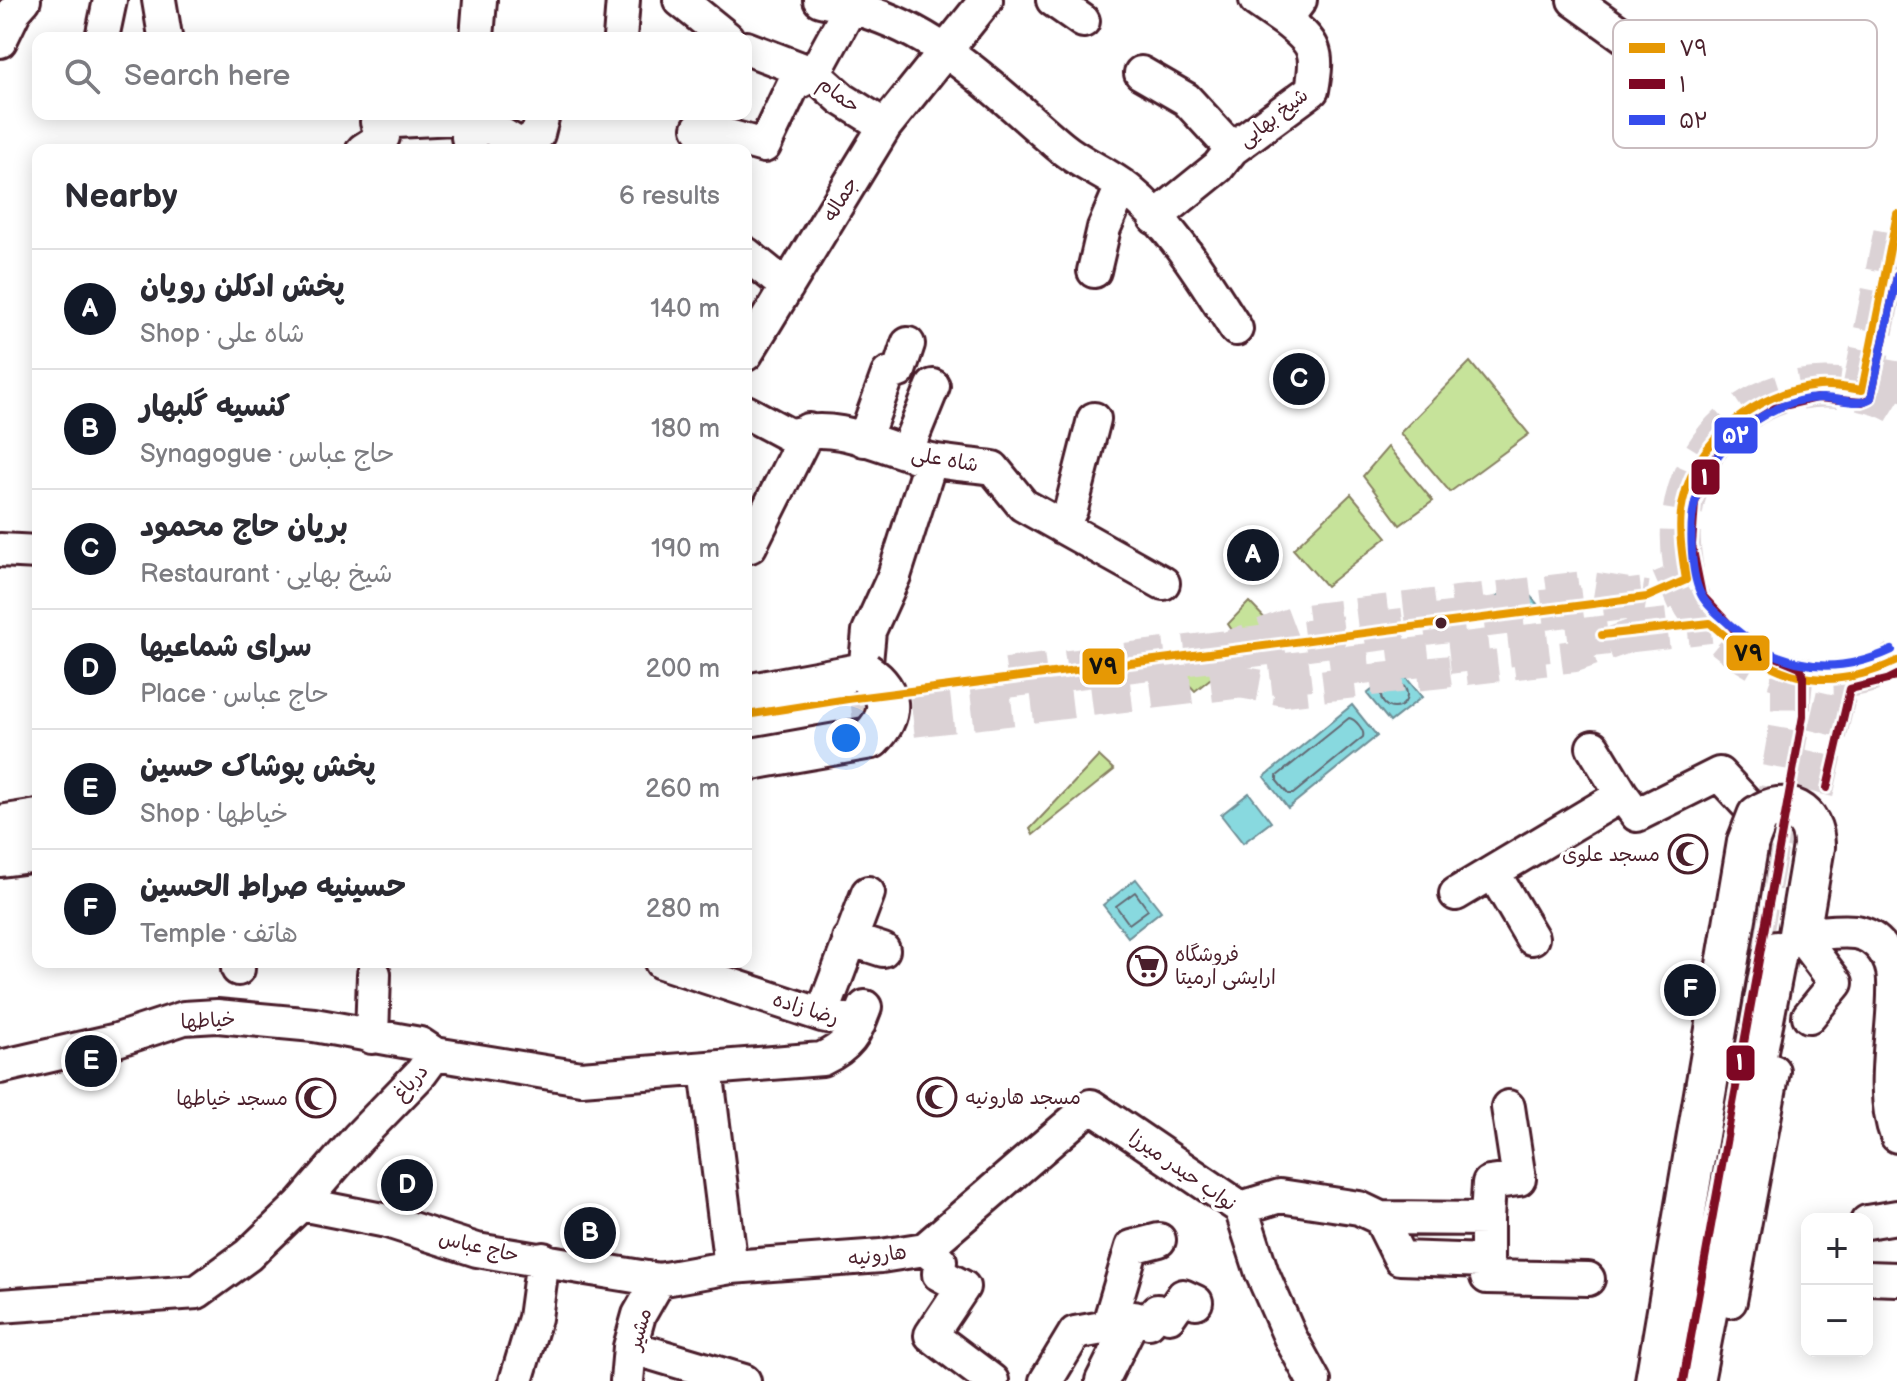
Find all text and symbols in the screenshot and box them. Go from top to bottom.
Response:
legend [1613,20,1877,148]
search box [32,32,752,120]
text: ۷۹ [1679,36,1708,63]
icon: search [60,54,104,98]
text: Search here [124,58,290,94]
street label: حمام [812,72,864,120]
text: ۱ [1679,72,1687,99]
street label: شیخ بهایی [1234,83,1314,153]
text: ۵۲ [1679,108,1708,135]
street label: جماله [818,173,863,226]
text: Nearby [64,176,178,217]
text: 6 results [619,181,720,212]
text: پخش ادکلن رویان [140,269,345,305]
text: A [82,294,98,325]
text: 140 m [650,294,720,325]
text: Shop · شاه علی [140,319,305,350]
pin: C [1273,349,1325,409]
text: کنسیه گلبهار [140,389,290,425]
text: B [81,414,99,445]
text: 180 m [651,414,720,445]
line badge: ۵۲ [1713,416,1759,455]
text: ۵۲ [1722,423,1750,450]
text: Synagogue · حاج عباس [140,439,395,470]
street label: شاه علی [910,442,980,478]
line badge: ۱ [1690,458,1721,496]
text: ۱ [1701,465,1709,492]
text: بریان حاج محمود [140,509,348,545]
pin: A [1227,525,1279,585]
text: C [81,534,99,565]
text: 190 m [651,534,720,565]
text: Restaurant · شیخ بهایی [140,559,393,590]
unlabelled marker [1433,615,1449,631]
text: سرای شماعیها [140,629,312,665]
line badge: ۷۹ [1725,634,1771,672]
text: ۷۹ [1733,641,1763,668]
line badge: ۷۹ [1081,647,1126,686]
text: D [81,654,99,685]
text: 200 m [646,654,720,685]
text: ۷۹ [1088,654,1118,681]
text: Place · حاج عباس [140,679,329,710]
your location [826,718,866,758]
text: پخش پوشاک حسین [140,749,376,785]
text: E [82,774,98,805]
text: 260 m [645,774,720,805]
text: Shop · خیاطها [140,799,288,830]
mosque icon: مسجد علوی [1667,833,1709,875]
place label: مسجد علوی [1562,843,1660,868]
text: حسینیه صراط الحسین [140,869,406,905]
text: F [82,894,98,925]
text: 280 m [646,894,720,925]
text: Temple · هاتف [140,919,298,950]
place label: فروشگاه ارایشی ارمیتا [1175,943,1276,990]
supermarket icon: فروشگاه ارایشی ارمیتا [1126,945,1168,987]
pin: F [1664,960,1716,1020]
street label: رضا زاده [770,988,842,1030]
street label: خیاطها [180,1008,236,1034]
pin: E [65,1031,117,1091]
line badge: ۱ [1725,1044,1756,1082]
text: ۱ [1736,1050,1744,1077]
street label: درباغ [388,1059,434,1107]
mosque icon: مسجد هارونیه [916,1076,958,1118]
mosque icon: مسجد خیاطها [295,1077,337,1119]
place label: مسجد هارونیه [965,1086,1081,1110]
place label: مسجد خیاطها [176,1087,288,1111]
street label: نواب حیدر میرزا [1124,1125,1240,1216]
pin: D [381,1155,433,1215]
pin: B [564,1203,616,1263]
map controls [1801,1213,1873,1357]
button: + [1801,1213,1873,1285]
street label: حاج عباس [436,1226,521,1269]
street label: هارونیه [846,1240,908,1272]
button: − [1801,1285,1873,1357]
street label: مشیر [622,1306,657,1355]

